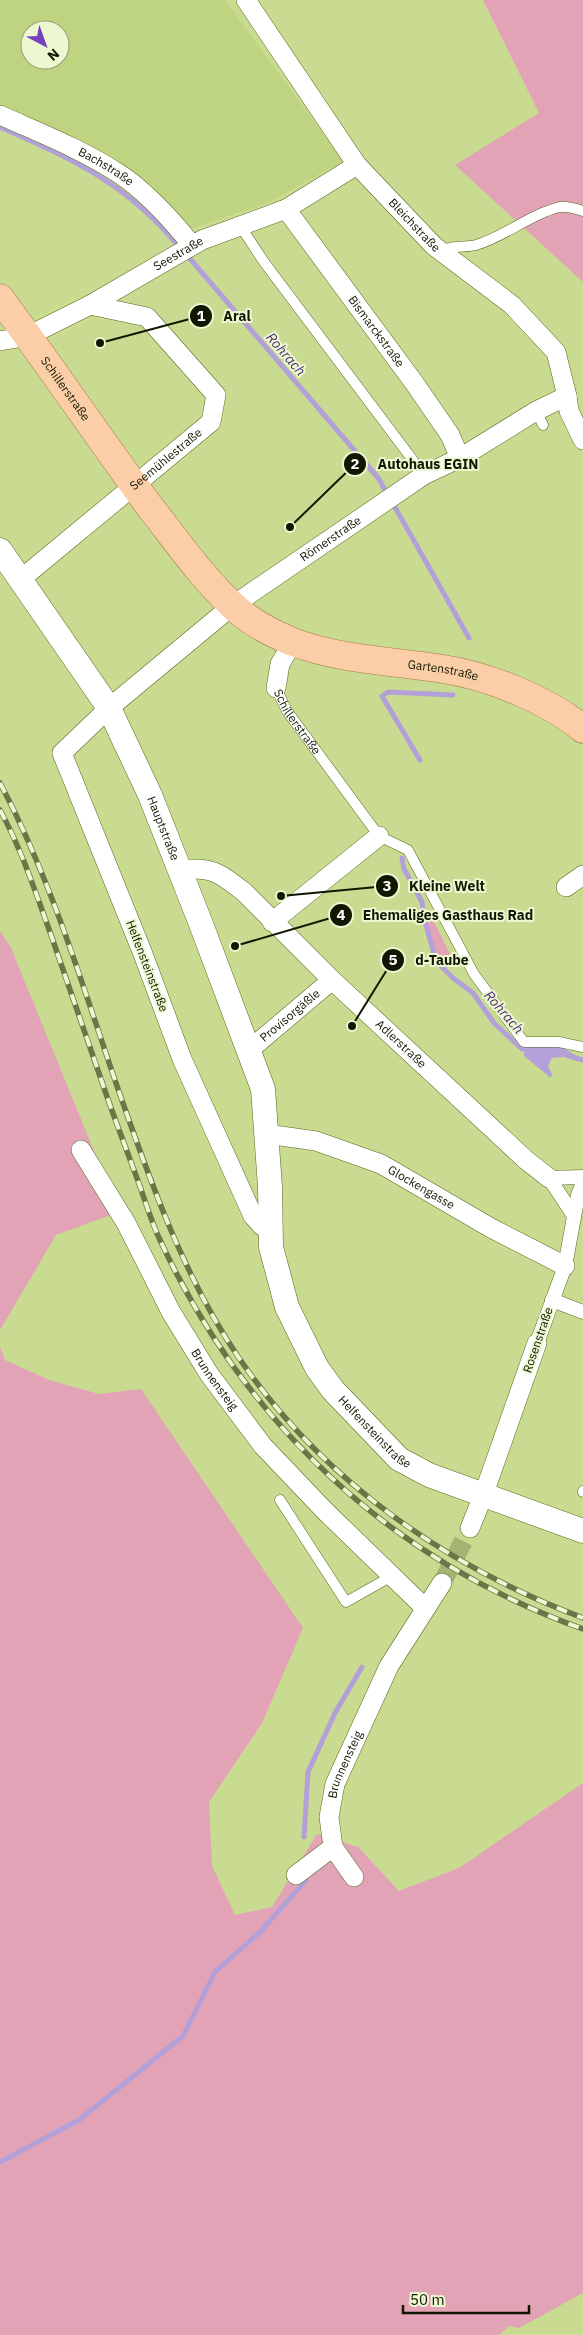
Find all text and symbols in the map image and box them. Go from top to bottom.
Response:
north arrow [20,20,70,70]
text: N [44,45,63,65]
street label: Bachstraße [76,144,137,189]
street label: Bleichstraße [386,195,444,255]
street label: Seestraße [151,233,206,274]
street label: Bismarckstraße [345,292,408,370]
callout: Aral [188,301,260,330]
text: 1 [196,306,206,325]
text: Aral [223,307,251,325]
water label: Rohrach [262,329,310,380]
street label: Schillerstraße [38,354,94,424]
street label: Seemühlestraße [126,424,205,493]
callout: Autohaus EGIN [343,450,489,479]
text: 2 [350,454,360,473]
text: Autohaus EGIN [378,455,478,473]
street label: Römerstraße [297,512,364,565]
street label: Gartenstraße [407,656,481,684]
street label: Schillerstraße [271,687,325,758]
street label: Hauptstraße [144,794,183,863]
callout: Kleine Welt [374,871,495,900]
text: 3 [382,876,392,895]
text: Kleine Welt [409,877,485,895]
callout: Ehemaliges Gasthaus Rad [328,901,543,930]
text: 4 [336,905,346,924]
text: Ehemaliges Gasthaus Rad [363,906,533,924]
street label: Helfensteinstraße [123,918,172,1014]
callout: d-Taube [380,945,479,974]
text: 5 [388,950,398,969]
text: d-Taube [415,951,469,969]
street label: Provisorgäßle [257,985,323,1045]
water label: Rohrach [480,987,528,1038]
street label: Adlerstraße [373,1016,430,1071]
street label: Glockengasse [385,1162,458,1213]
street label: Rosenstraße [519,1305,556,1375]
street label: Brunnensteig [188,1346,242,1414]
street label: Helfensteinstraße [335,1392,414,1471]
street label: Brunnensteig [325,1728,366,1799]
scale bar [403,2282,529,2314]
text: 50 m [410,2290,445,2309]

